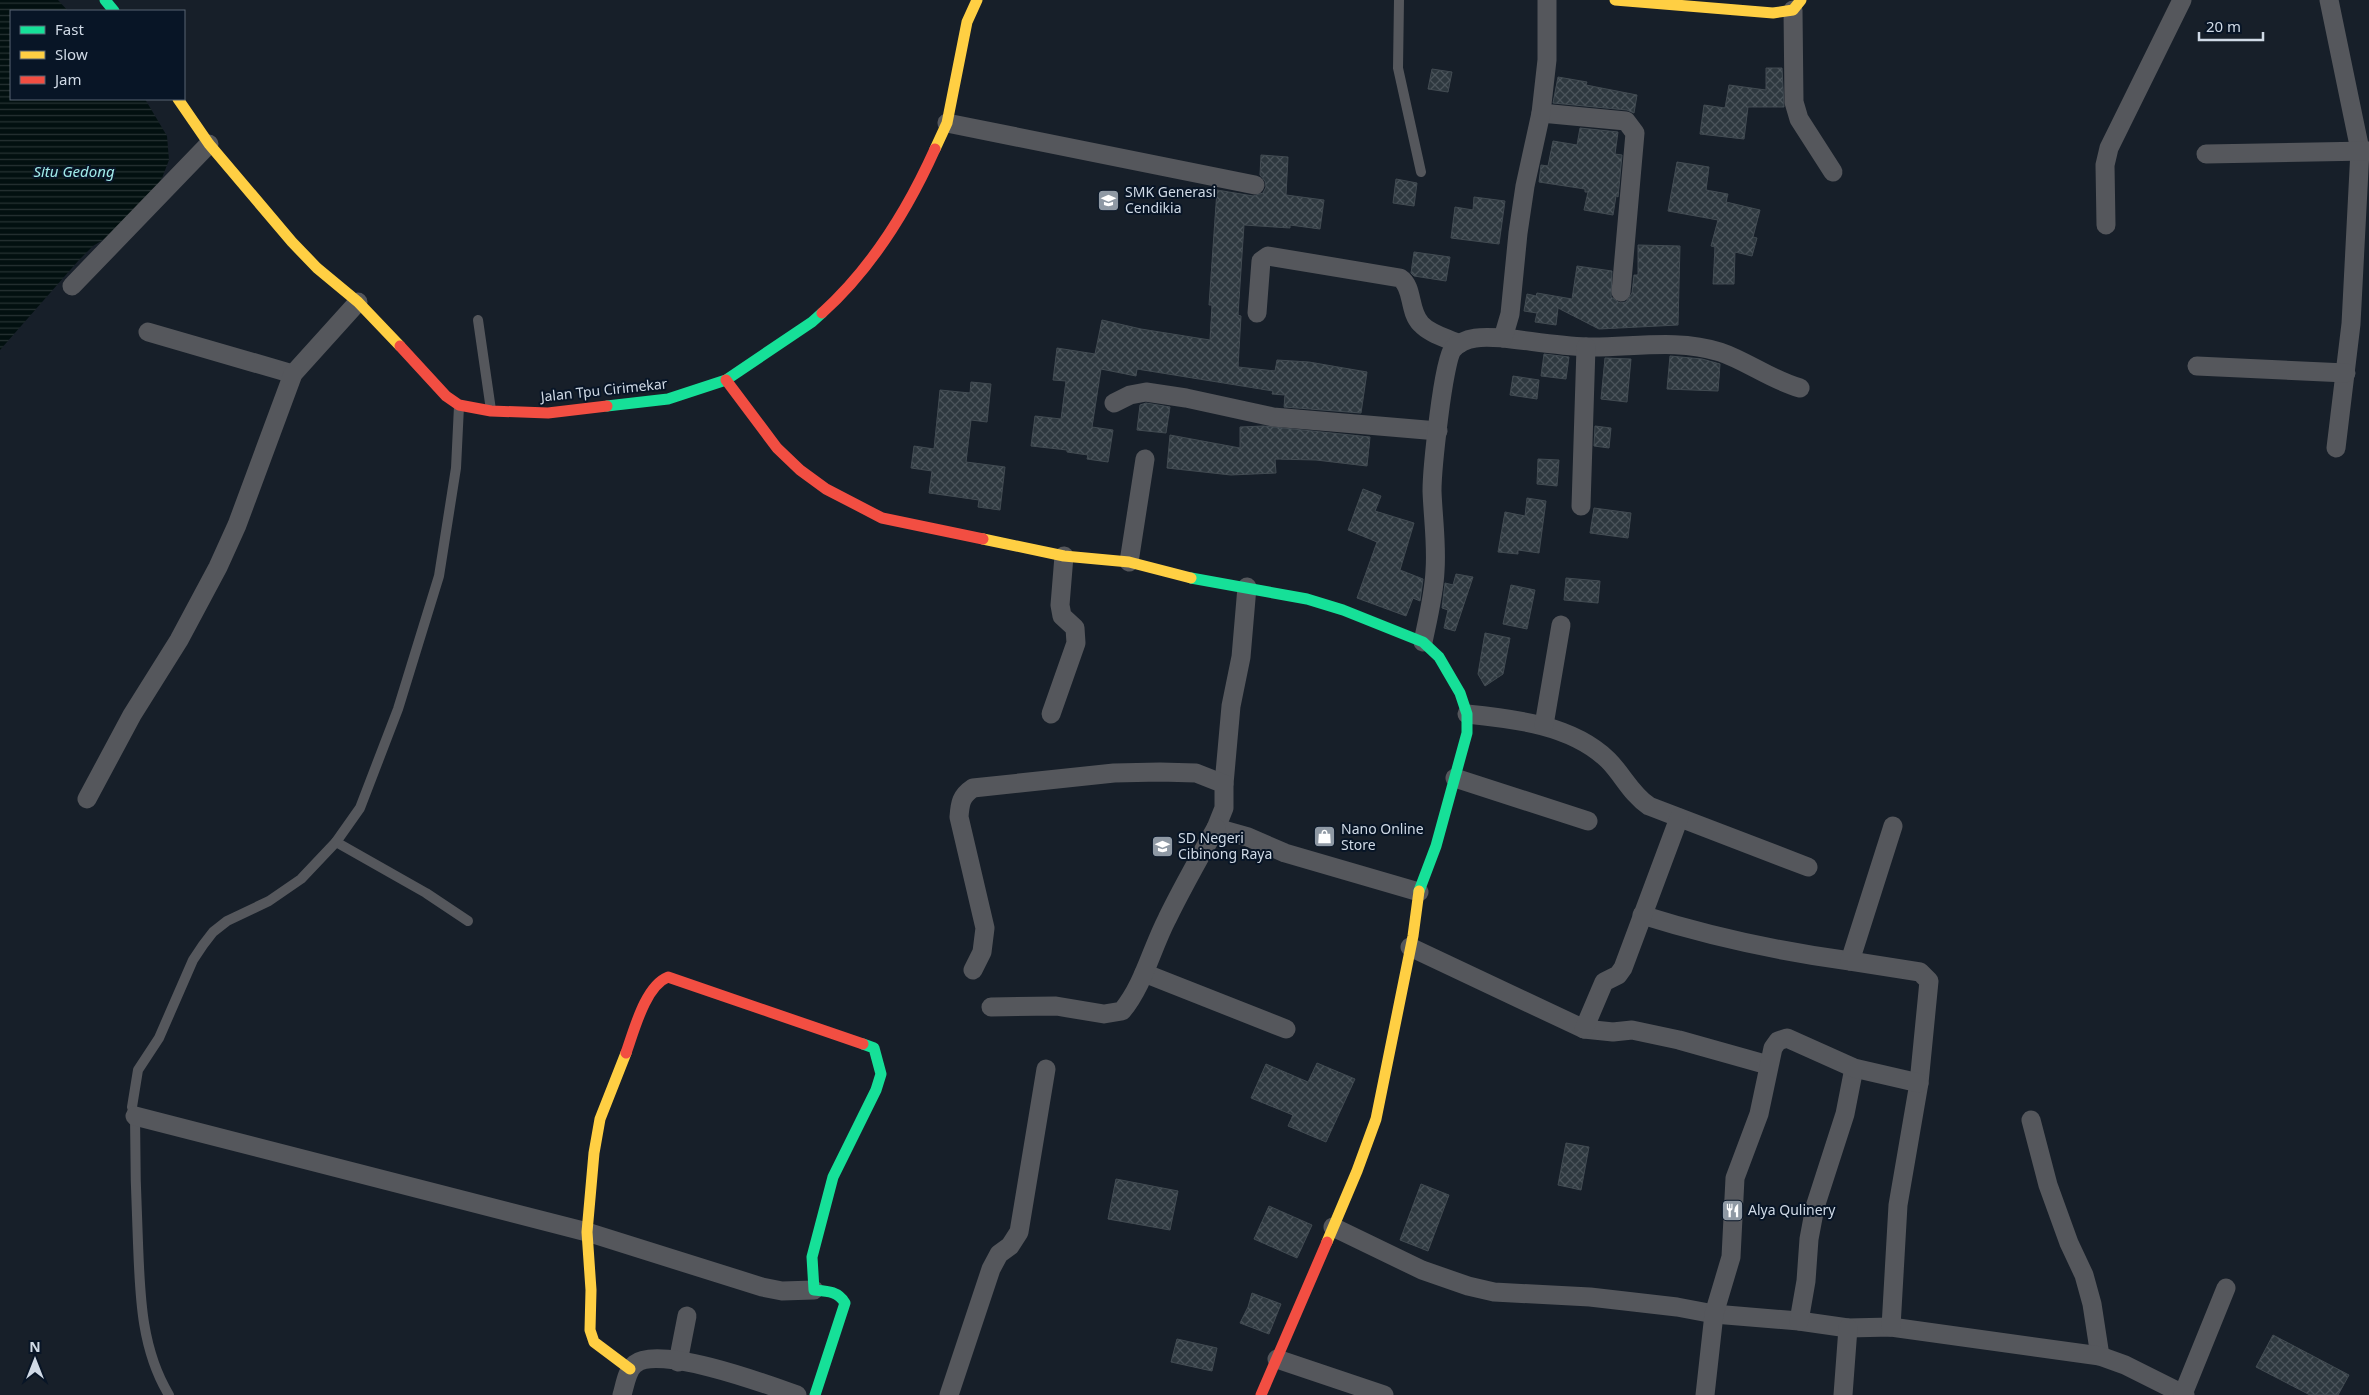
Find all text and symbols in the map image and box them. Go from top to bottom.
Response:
legend [10,10,185,100]
scale bar [2199,10,2263,42]
text: 20 m [2206,16,2241,36]
text: Fast [55,19,84,39]
text: Slow [55,44,88,64]
text: Jam [53,69,82,89]
water label: Situ Gedong [33,161,115,181]
place label: SMK Generasi Cendikia [1125,182,1216,217]
school or university icon: SMK Generasi Cendikia [1097,188,1121,212]
street label: Jalan Tpu Cirimekar [538,373,668,406]
place label: Nano Online Store [1341,819,1424,854]
shop icon: Nano Online Store [1313,825,1337,849]
place label: SD Negeri Cibinong Raya [1178,828,1272,863]
school or university icon: SD Negeri Cibinong Raya [1150,834,1174,858]
restaurant icon: Alya Qulinery [1720,1198,1744,1222]
place label: Alya Qulinery [1748,1200,1836,1219]
north arrow [10,1335,60,1385]
text: N [29,1337,41,1356]

